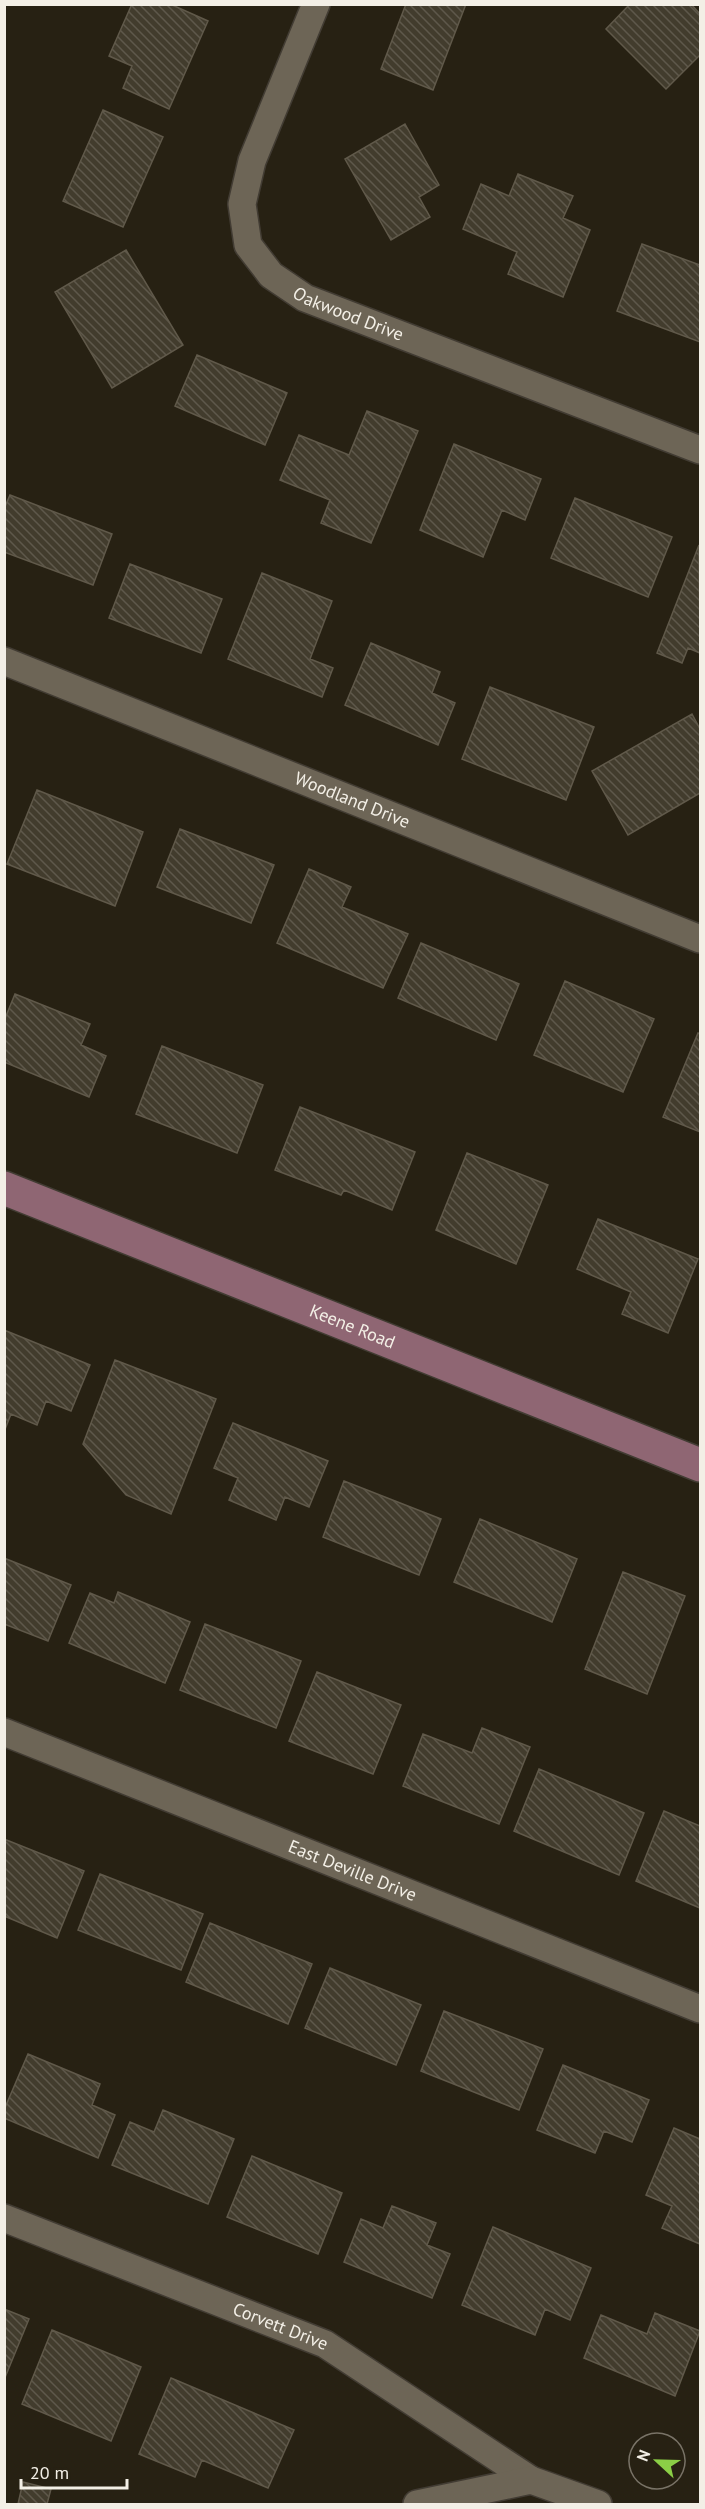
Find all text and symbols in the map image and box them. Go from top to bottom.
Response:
street label: Oakwood Drive [288,281,407,346]
street label: Woodland Drive [291,766,413,833]
street label: Keene Road [306,1299,399,1354]
street label: East Deville Drive [285,1834,420,1906]
street label: Corvett Drive [230,2297,332,2355]
north arrow [627,2431,687,2491]
text: N [632,2447,654,2464]
scale bar [21,2452,128,2490]
text: 20 m [30,2461,69,2484]

